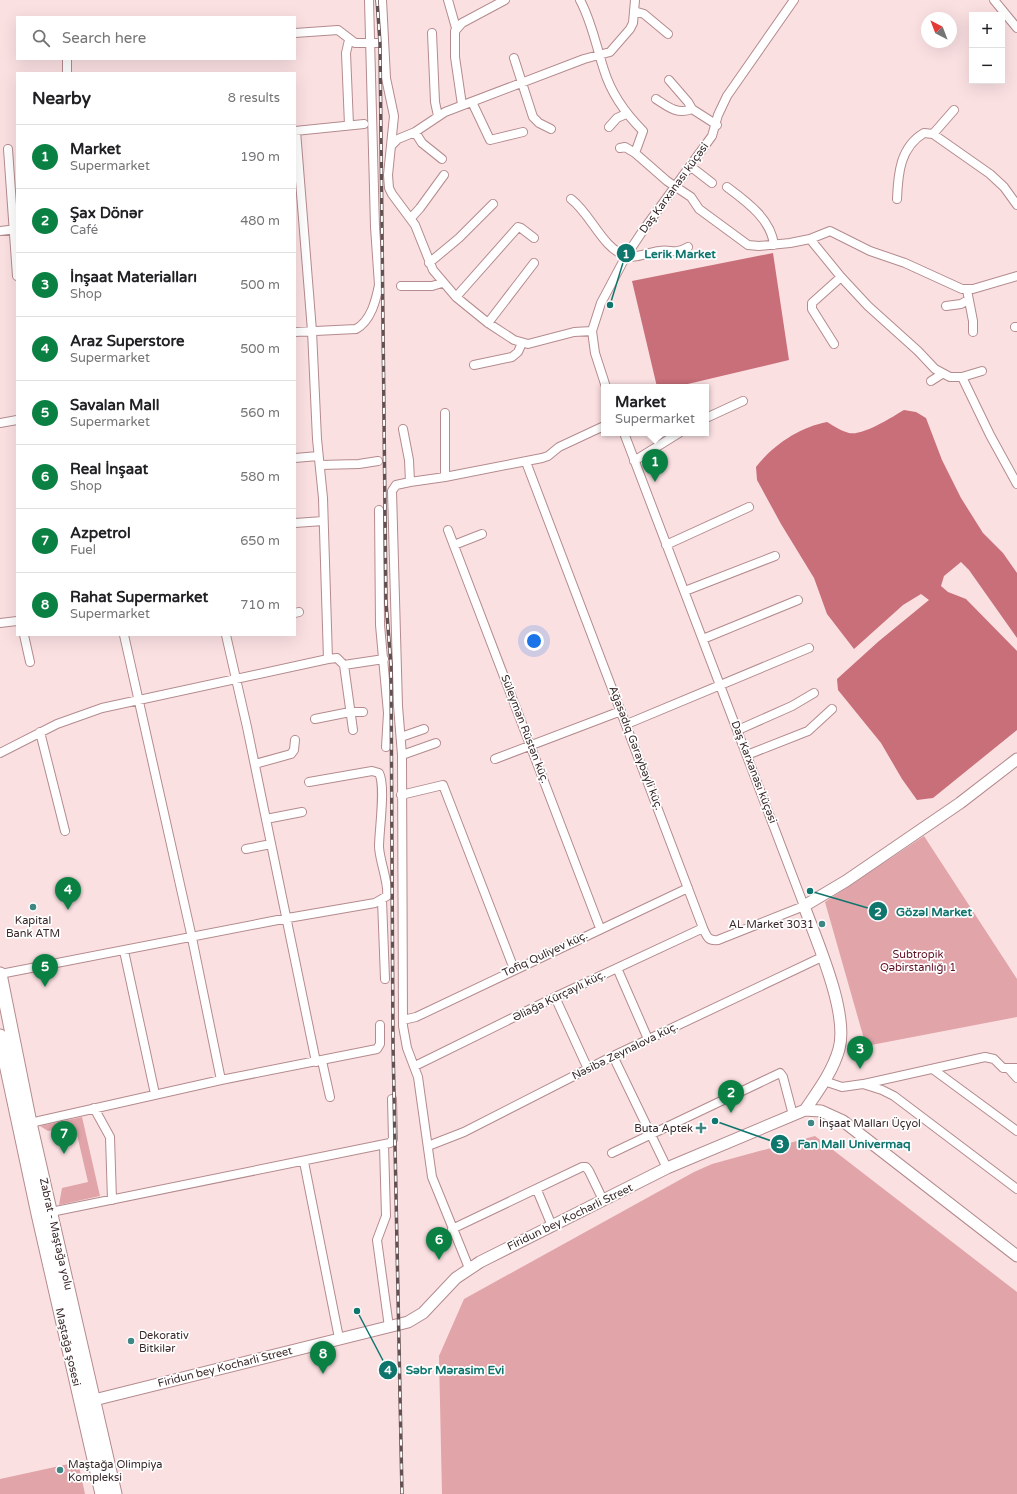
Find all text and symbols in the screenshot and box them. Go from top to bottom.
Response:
north arrow [921,12,957,48]
map controls [969,12,1005,84]
button: + [969,12,1005,48]
search box [16,16,296,60]
icon: search [30,27,52,49]
text: Search here [62,29,146,47]
button: − [969,48,1005,84]
text: Nearby [32,88,91,109]
text: 8 results [228,90,280,106]
text: Market [70,140,121,158]
street label: Daş Karxanası küçəsi [637,140,711,236]
text: 1 [41,149,49,165]
text: 190 m [240,149,280,165]
text: Supermarket [70,158,150,174]
text: Şax Dönər [70,204,143,222]
text: 2 [41,213,49,229]
text: 480 m [240,213,280,229]
text: Café [70,222,98,238]
callout: Lerik Market [616,241,724,265]
text: 1 [622,247,630,261]
text: Lerik Market [644,247,716,261]
text: İnşaat Materialları [70,268,197,286]
text: 3 [41,277,49,293]
text: 500 m [240,277,280,293]
text: Shop [70,286,102,302]
text: Araz Superstore [70,332,184,350]
text: 4 [41,341,49,357]
text: 500 m [240,341,280,357]
text: Supermarket [70,350,150,366]
popup [601,384,709,436]
text: Market [615,393,666,411]
text: Savalan Mall [70,396,159,414]
text: 5 [41,405,49,421]
text: 560 m [240,405,280,421]
text: Supermarket [615,411,695,427]
text: Supermarket [70,414,150,430]
pin: 1 [642,449,668,482]
text: Real İnşaat [70,460,148,478]
text: 6 [41,469,49,485]
text: 580 m [240,469,280,485]
text: Shop [70,478,102,494]
text: Azpetrol [70,524,131,542]
text: 7 [41,533,49,549]
text: 650 m [240,533,280,549]
text: Fuel [70,542,96,558]
text: Rahat Supermarket [70,588,208,606]
text: 8 [41,597,49,613]
text: 710 m [240,597,280,613]
text: Supermarket [70,606,150,622]
your location [524,631,544,651]
street label: Süleyman Rüstən küç. [498,673,552,785]
street label: Ağasadıq Gəraybəyli küç. [606,684,666,812]
street label: Daş Karxanası küçəsi [728,719,780,825]
pin: 4 [55,877,81,910]
callout: Gözəl Market [868,899,980,923]
marker: Kapital Bank ATM [28,902,38,912]
text: 2 [874,905,882,919]
text: Gözəl Market [896,905,972,919]
place label: Kapital Bank ATM [6,914,60,940]
place label: AL Market 3031 [729,918,814,931]
marker: AL Market 3031 [817,919,827,929]
street label: Tofiq Quliyev küç. [500,928,590,979]
park label: Subtropik Qəbirstanlığı 1 [880,948,956,974]
pin: 5 [32,954,58,987]
street label: Əliağa Kürçaylı küç. [510,968,608,1024]
street label: Nəsibə Zeynalova küç. [570,1020,680,1082]
pin: 3 [847,1036,873,1069]
pin: 2 [718,1080,744,1113]
place label: İnşaat Malları Üçyol [819,1117,921,1130]
marker: İnşaat Malları Üçyol [806,1118,816,1128]
pin: 7 [51,1121,77,1154]
place label: Buta Aptek [634,1122,693,1135]
marker: Buta Aptek [696,1123,706,1133]
callout: Fan Mall Univermaq [770,1132,919,1156]
text: 3 [776,1137,784,1151]
text: Fan Mall Univermaq [797,1137,911,1152]
street label: Zabrat - Maştağa yolu [37,1176,75,1292]
street label: Firidun bey Kocharli Street [505,1181,635,1253]
pin: 6 [426,1227,452,1260]
street label: Maştağa şosesi [53,1307,83,1387]
place label: Dekorativ Bitkilər [139,1329,189,1355]
marker: Dekorativ Bitkilər [126,1336,136,1346]
pin: 8 [310,1341,336,1374]
street label: Firidun bey Kocharli Street [156,1344,294,1390]
callout: Səbr Mərasim Evi [378,1358,512,1382]
text: 4 [384,1363,392,1377]
text: Səbr Mərasim Evi [406,1363,504,1377]
place label: Maştağa Olimpiya Kompleksi [68,1458,163,1484]
marker: Maştağa Olimpiya Kompleksi [55,1465,65,1475]

